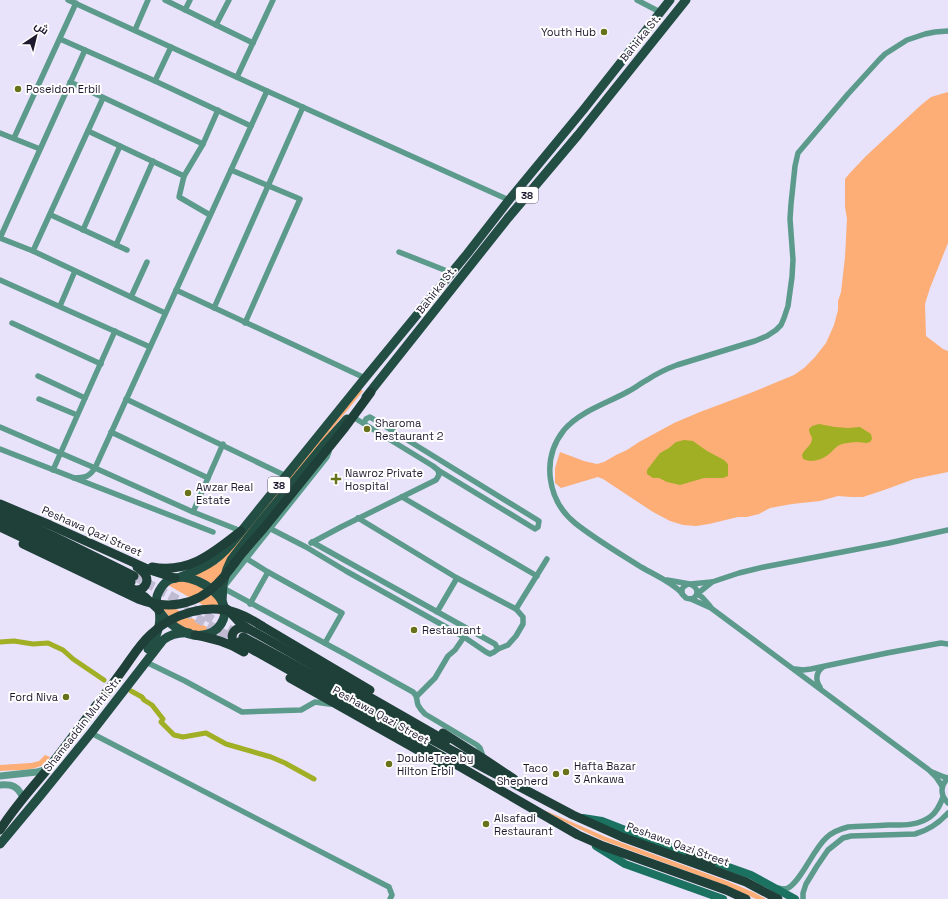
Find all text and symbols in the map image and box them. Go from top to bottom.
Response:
street label: Bahirka St. [617,11,663,64]
north arrow [16,16,56,56]
text: ش [32,18,52,38]
place label: Youth Hub [541,25,596,39]
marker: Youth Hub [599,27,609,37]
place label: Poseidon Erbil [26,82,101,96]
marker: Poseidon Erbil [13,84,23,94]
road number: 38 [516,187,538,203]
street label: Bahirka St. [413,263,459,317]
place label: Sharoma Restaurant 2 [375,416,444,443]
marker: Sharoma Restaurant 2 [362,424,372,434]
place label: Nawroz Private Hospital [345,466,423,493]
marker: Nawroz Private Hospital [330,473,342,485]
road number: 38 [268,477,290,493]
place label: Awzar Real Estate [196,480,253,507]
marker: Awzar Real Estate [183,488,193,498]
street label: Peshawa Qazi Street [40,503,144,559]
place label: Restaurant [422,623,481,637]
marker: Restaurant [409,625,419,635]
street label: Shamsaddin Mufti Str. [40,673,124,774]
street label: Peshawa Qazi Street [330,683,432,747]
place label: Ford Niva [9,690,59,704]
marker: Ford Niva [61,692,71,702]
place label: DoubleTree by Hilton Erbil [397,751,473,778]
marker: DoubleTree by Hilton Erbil [384,759,394,769]
place label: Hafta Bazar 3 Ankawa [574,759,636,786]
place label: Taco Shepherd [497,761,548,788]
marker: Hafta Bazar 3 Ankawa [561,767,571,777]
marker: Taco Shepherd [551,769,561,779]
place label: Alsafadi Restaurant [494,811,553,838]
marker: Alsafadi Restaurant [481,819,491,829]
street label: Peshawa Qazi Street [625,819,731,869]

